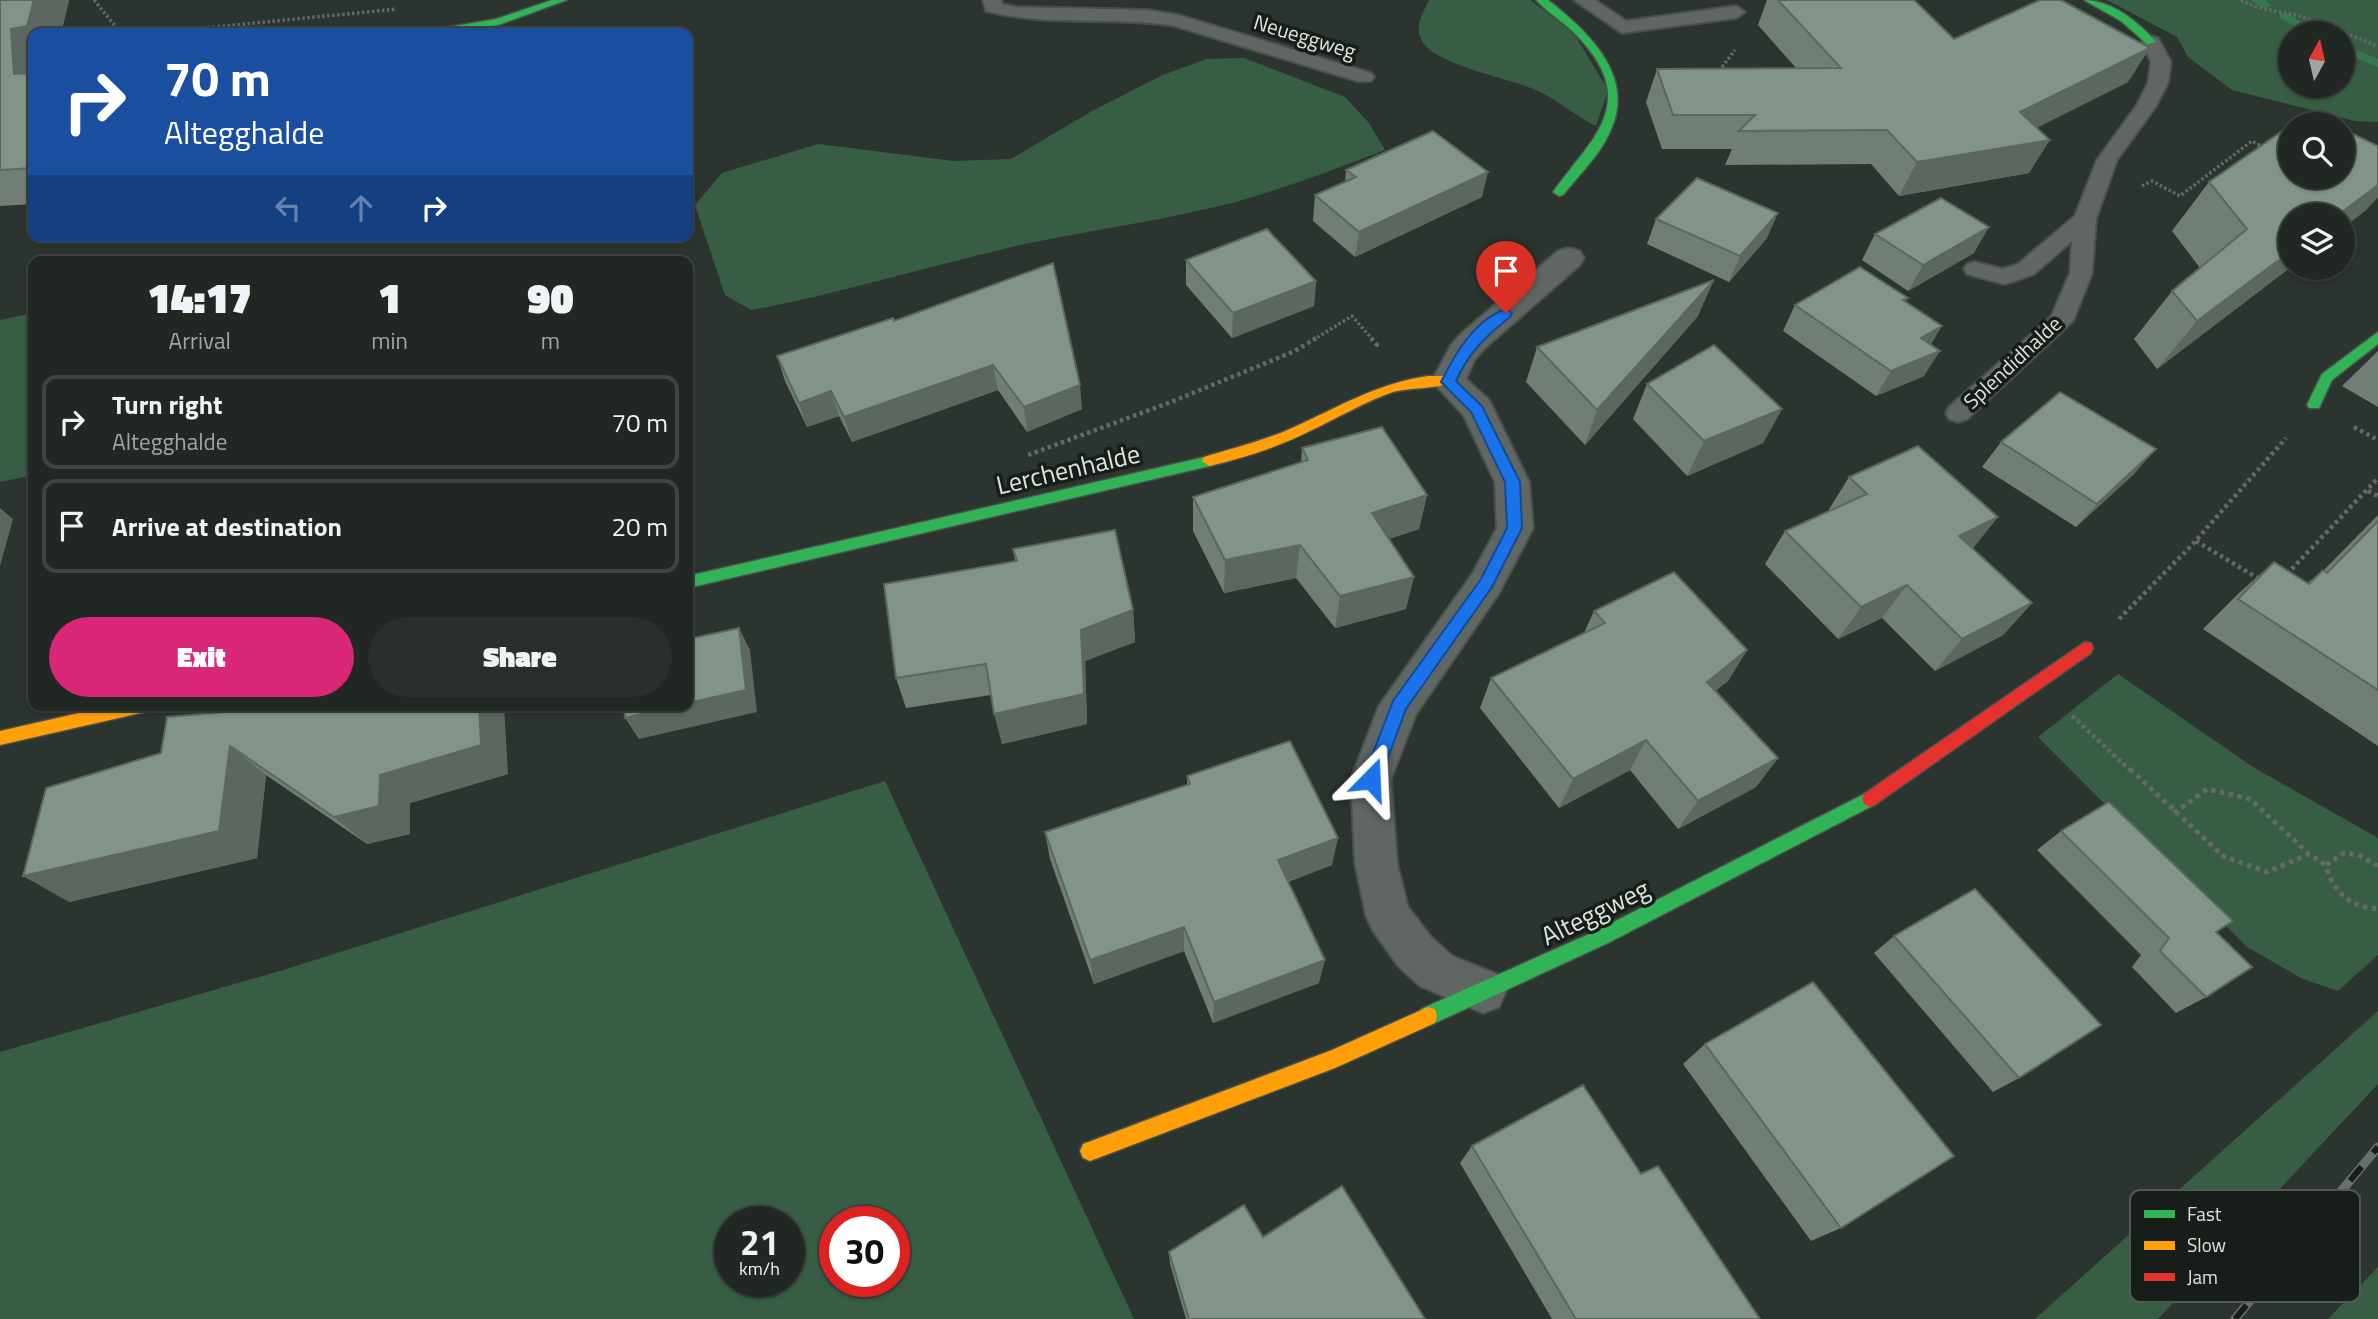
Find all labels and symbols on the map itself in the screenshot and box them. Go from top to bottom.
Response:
street label: Neueggweg [1250,5,1360,67]
north arrow [2278,21,2356,98]
pin [1476,241,1536,313]
street label: Splendidhalde [1956,308,2068,416]
street label: Lerchenhalde [992,434,1144,504]
position arrow [1334,742,1408,816]
street label: Alteggweg [1534,869,1656,955]
legend [2130,1190,2360,1302]
text: Fast [2187,1199,2222,1228]
speed limit sign: 30 [819,1206,910,1297]
text: Slow [2187,1230,2226,1259]
text: Jam [2187,1262,2218,1291]

